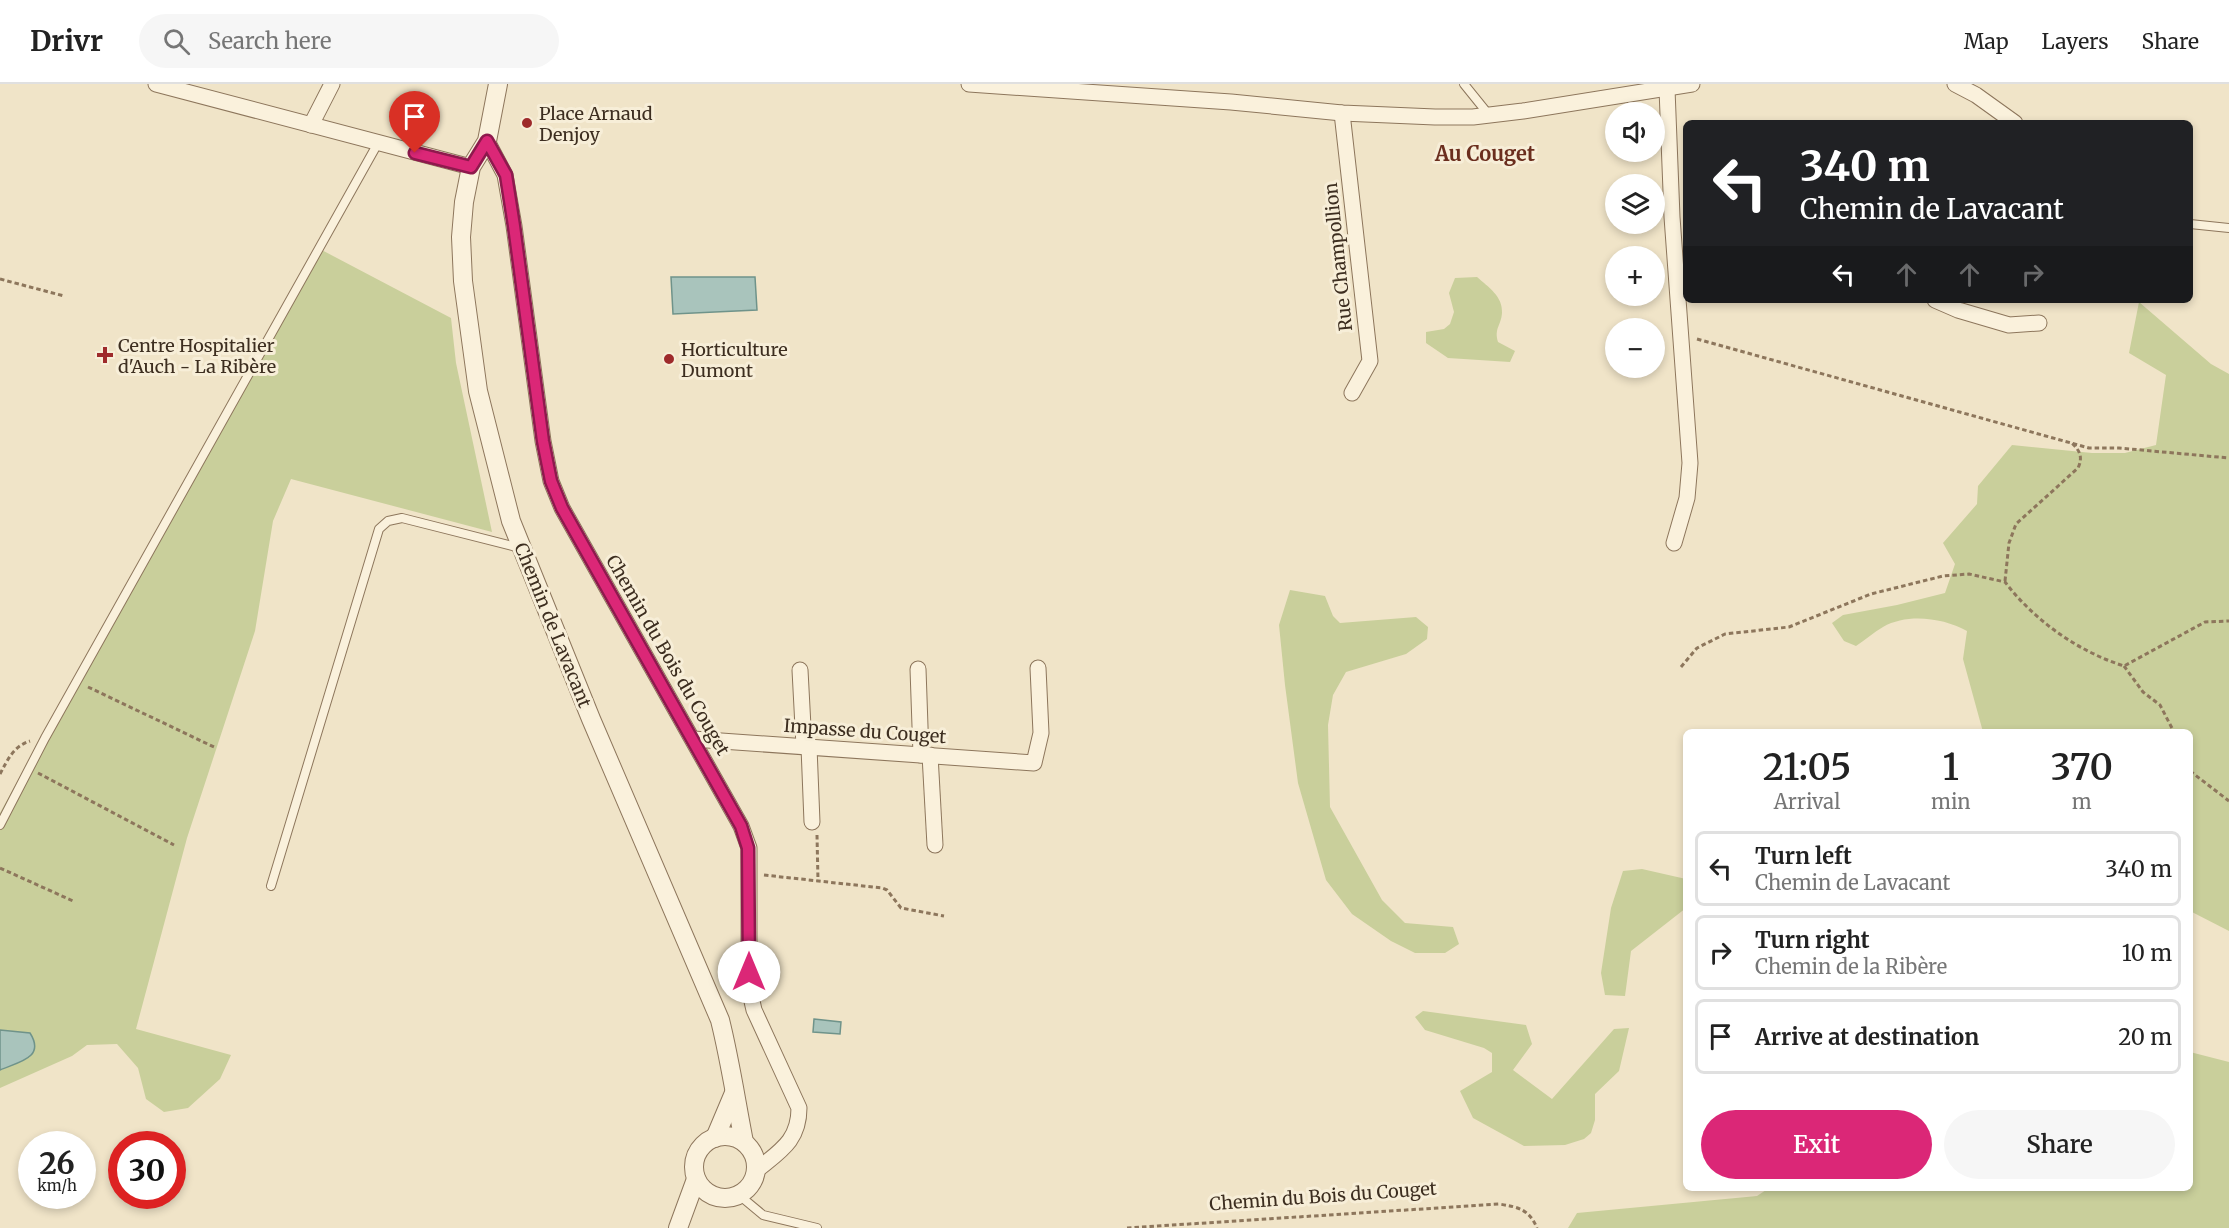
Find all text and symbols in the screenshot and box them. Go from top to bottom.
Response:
search box [139,14,559,68]
text: Drivr [30,23,103,59]
icon: search [160,25,193,58]
text: Search here [208,27,331,55]
text: Map [1964,28,2009,55]
text: Layers [2042,28,2109,55]
text: Share [2142,28,2199,55]
pin [389,91,440,153]
icon: arrive [398,100,431,133]
place label: Place Arnaud Denjoy [539,102,653,146]
map controls [1605,102,1665,378]
button: sound [1605,102,1665,162]
marker: Place Arnaud Denjoy [520,116,534,130]
text: 340 m [1800,140,1930,192]
district label: Au Couget [1434,141,1535,166]
icon: left [1701,144,1779,222]
button: layers [1605,174,1665,234]
street label: Rue Champollion [1319,182,1357,332]
text: Chemin de Lavacant [1800,192,2064,226]
button: + [1605,246,1665,306]
icon: left [1827,258,1860,291]
icon: ahead [1890,258,1923,291]
icon: ahead [1953,258,1986,291]
icon: right [2016,258,2049,291]
button: − [1605,318,1665,378]
place label: Centre Hospitalier d'Auch - La Ribère [118,334,276,378]
place label: Horticulture Dumont [681,338,788,382]
marker: Centre Hospitalier d'Auch - La Ribère [96,346,114,364]
marker: Horticulture Dumont [662,352,676,366]
street label: Chemin de Lavacant [509,539,597,711]
street label: Chemin du Bois du Couget [601,551,735,759]
street label: Impasse du Couget [783,714,947,748]
text: 21:05 [1763,745,1851,790]
text: 1 [1943,745,1959,790]
text: 370 [2050,745,2113,790]
text: Arrival [1774,789,1840,814]
text: min [1931,789,1971,814]
text: m [2072,789,2092,814]
text: Turn left [1755,842,1852,870]
icon: left [1704,852,1737,885]
text: 340 m [2105,855,2172,883]
text: Chemin de Lavacant [1755,870,1950,895]
text: Turn right [1755,926,1869,954]
icon: right [1704,936,1737,969]
text: 10 m [2122,939,2172,967]
position arrow [717,940,781,1004]
text: Chemin de la Ribère [1755,954,1947,979]
icon: arrive [1704,1020,1737,1053]
text: Arrive at destination [1755,1023,1979,1051]
text: 20 m [2118,1023,2172,1051]
button: Exit [1701,1110,1932,1179]
button: Share [1944,1110,2175,1179]
speed limit sign: 30 [108,1131,186,1209]
text: 26 [39,1144,75,1182]
text: km/h [37,1176,77,1195]
street label: Chemin du Bois du Couget [1209,1177,1437,1215]

